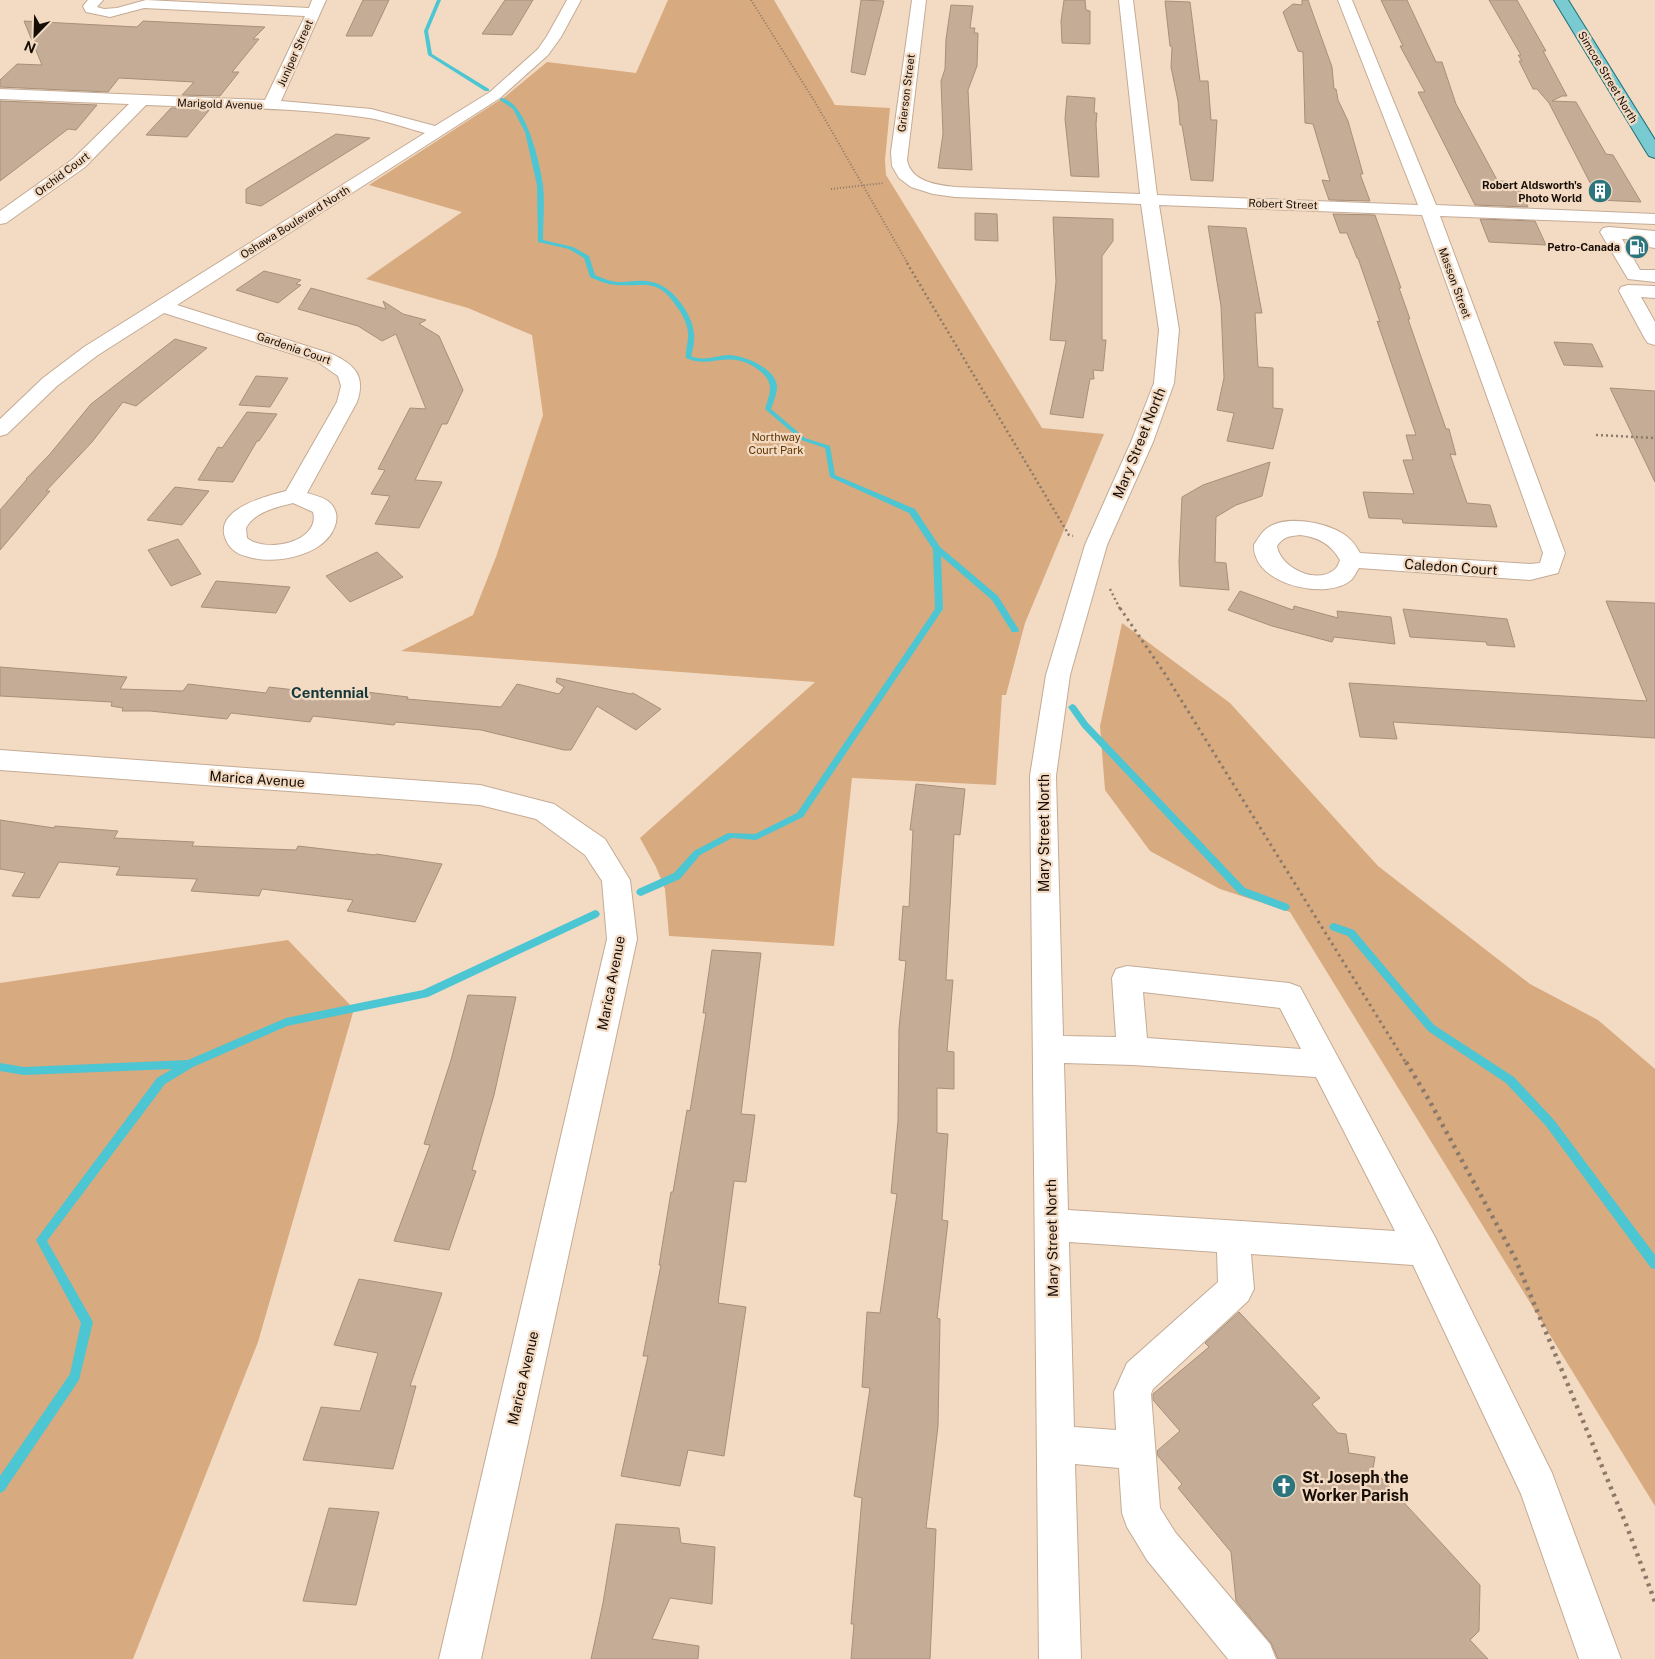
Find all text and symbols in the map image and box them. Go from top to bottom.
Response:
north arrow [10,10,60,60]
street label: Juniper Street [275,18,315,88]
street label: Simcoe Street North [1576,29,1640,125]
text: N [22,37,38,56]
street label: Grierson Street [895,53,917,133]
street label: Marigold Avenue [177,97,263,111]
street label: Orchid Court [32,150,92,198]
building icon: Robert Aldsworth's Photo World [1587,178,1613,204]
place label: Robert Aldsworth's Photo World [1482,179,1582,204]
street label: Oshawa Boulevard North [238,183,352,261]
street label: Robert Street [1248,197,1318,211]
fuel station icon: Petro-Canada [1624,234,1650,260]
place label: Petro-Canada [1547,241,1620,253]
street label: Masson Street [1437,246,1473,320]
street label: Gardenia Court [255,330,333,366]
street label: Mary Street North [1109,385,1169,501]
park label: Northway Court Park [749,431,803,456]
street label: Caledon Court [1404,556,1498,578]
district label: Centennial [291,684,369,701]
street label: Marica Avenue [209,768,305,790]
street label: Mary Street North [1036,774,1052,892]
street label: Marica Avenue [594,934,628,1032]
street label: Mary Street North [1043,1179,1061,1297]
street label: Marica Avenue [504,1329,542,1426]
place label: St. Joseph the Worker Parish [1302,1468,1409,1505]
church icon: St. Joseph the Worker Parish [1271,1473,1297,1499]

